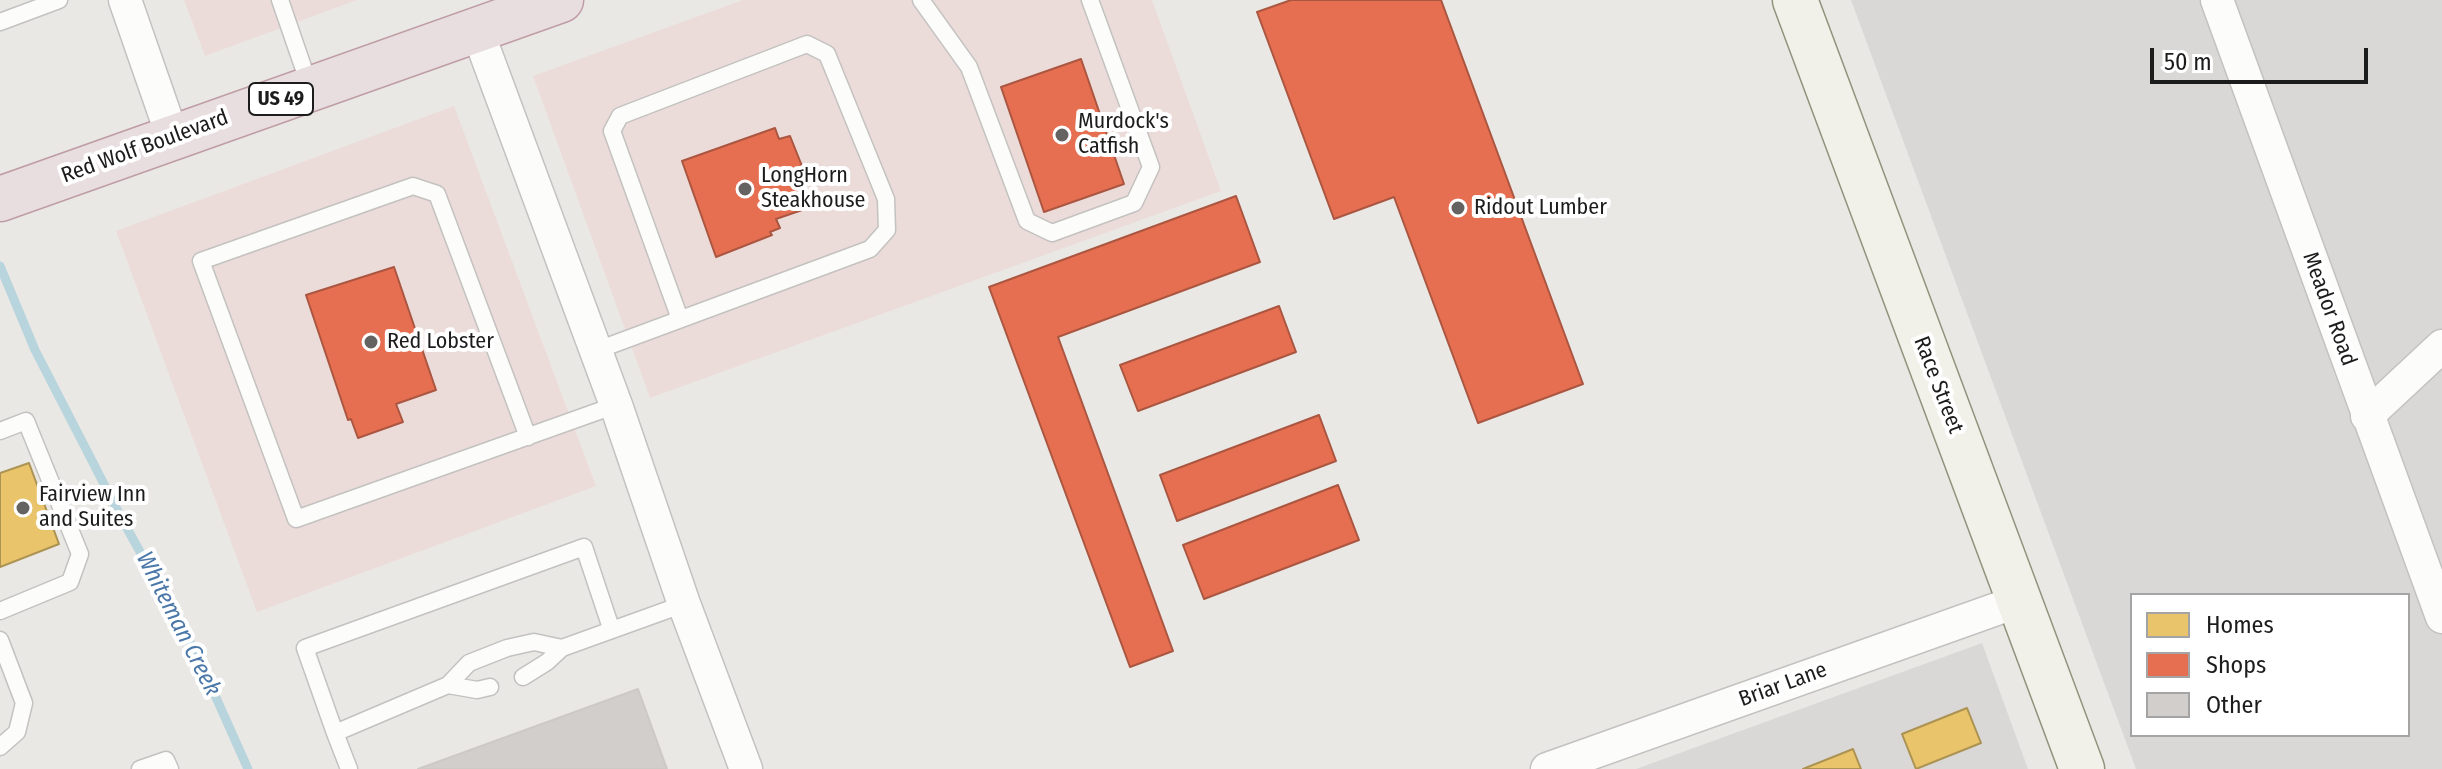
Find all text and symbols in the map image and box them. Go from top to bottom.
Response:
scale bar [2154,32,2372,82]
text: 50 m [2164,48,2212,76]
road number: US 49 [249,83,313,115]
street label: Red Wolf Boulevard [58,105,232,189]
place label: Murdock's Catfish [1078,109,1169,160]
marker: Murdock's Catfish [1053,126,1071,144]
place label: LongHorn Steakhouse [761,163,865,214]
marker: LongHorn Steakhouse [736,180,754,198]
place label: Ridout Lumber [1474,195,1607,221]
marker: Ridout Lumber [1449,199,1467,217]
street label: Meador Road [2296,249,2362,369]
place label: Red Lobster [387,329,494,355]
marker: Red Lobster [362,333,380,351]
street label: Race Street [1907,333,1969,437]
place label: Fairview Inn and Suites [39,482,146,534]
marker: Fairview Inn and Suites [14,499,32,517]
water label: Whiteman Creek [129,547,227,701]
legend [2130,593,2410,737]
text: Homes [2206,611,2274,639]
text: Shops [2206,651,2266,679]
street label: Briar Lane [1735,657,1831,713]
text: Other [2206,691,2262,719]

